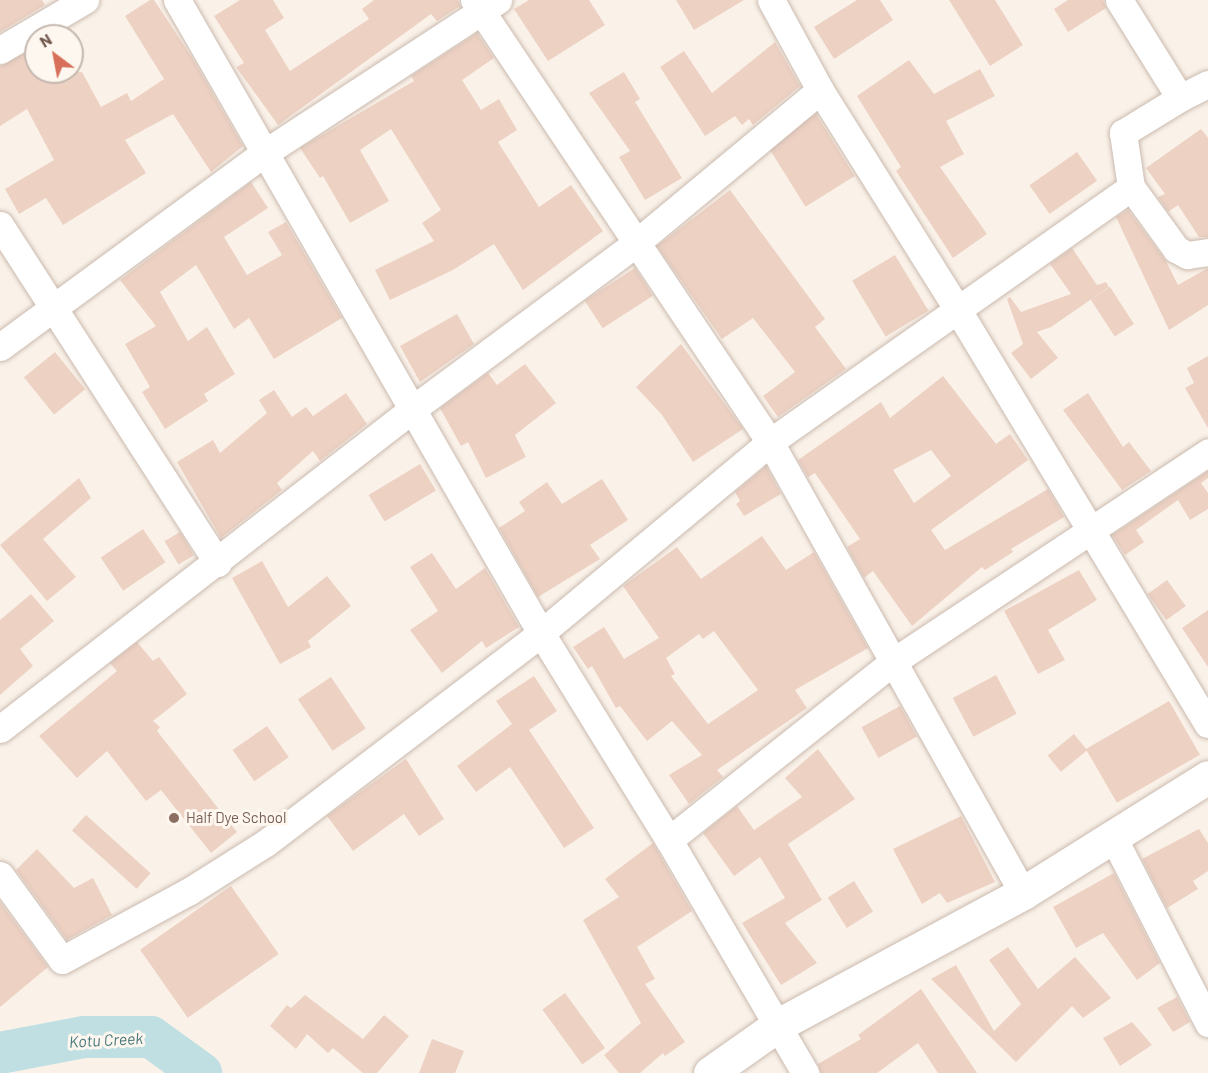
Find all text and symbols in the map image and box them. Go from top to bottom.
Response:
north arrow [24,24,84,84]
text: N [36,29,55,51]
place label: Half Dye School [186,809,286,827]
marker: Half Dye School [167,811,181,825]
water label: Kotu Creek [69,1028,143,1052]

